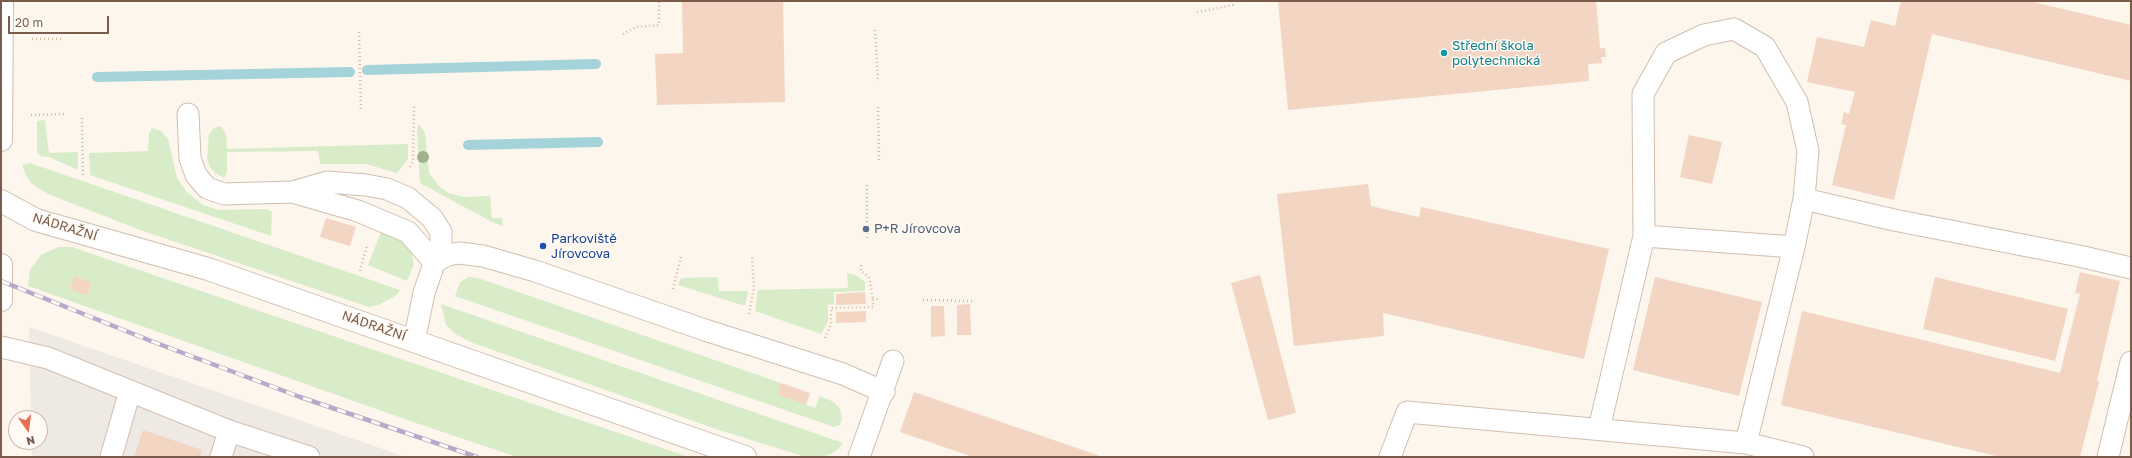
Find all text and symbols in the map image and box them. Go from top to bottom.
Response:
scale bar [10,8,111,34]
text: 20 m [15,15,43,30]
place label: Střední škola polytechnická [1452,38,1540,69]
marker: Střední škola polytechnická [1439,48,1449,58]
street label: NÁDRAŽNÍ [31,210,99,244]
place label: P+R Jírovcova [874,221,961,237]
marker: P+R Jírovcova [861,224,871,234]
place label: Parkoviště Jírovcova [551,231,617,262]
marker: Parkoviště Jírovcova [538,241,548,251]
street label: NÁDRAŽNÍ [340,308,408,344]
north arrow [8,410,48,450]
text: N [25,434,36,448]

